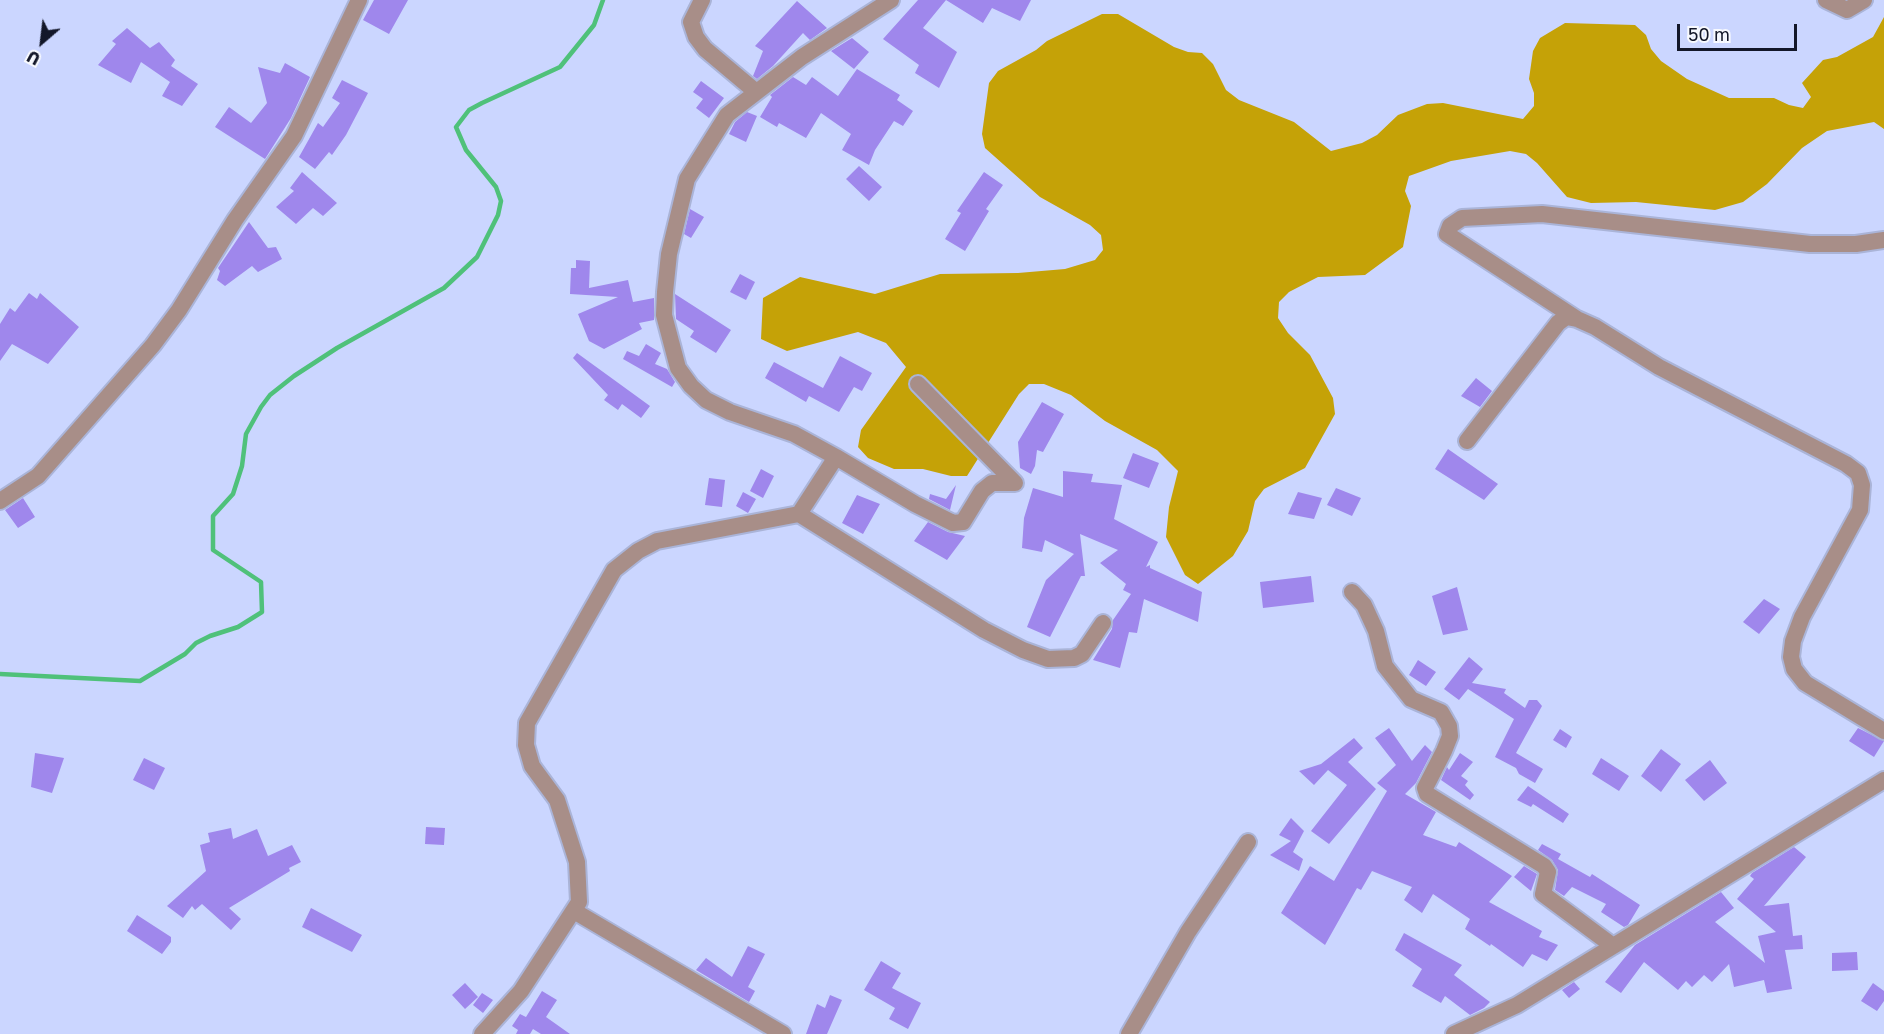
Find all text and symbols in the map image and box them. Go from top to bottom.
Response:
north arrow [12,12,72,72]
scale bar [1680,12,1800,50]
text: 50 m [1688,23,1730,45]
text: U [24,46,43,69]

